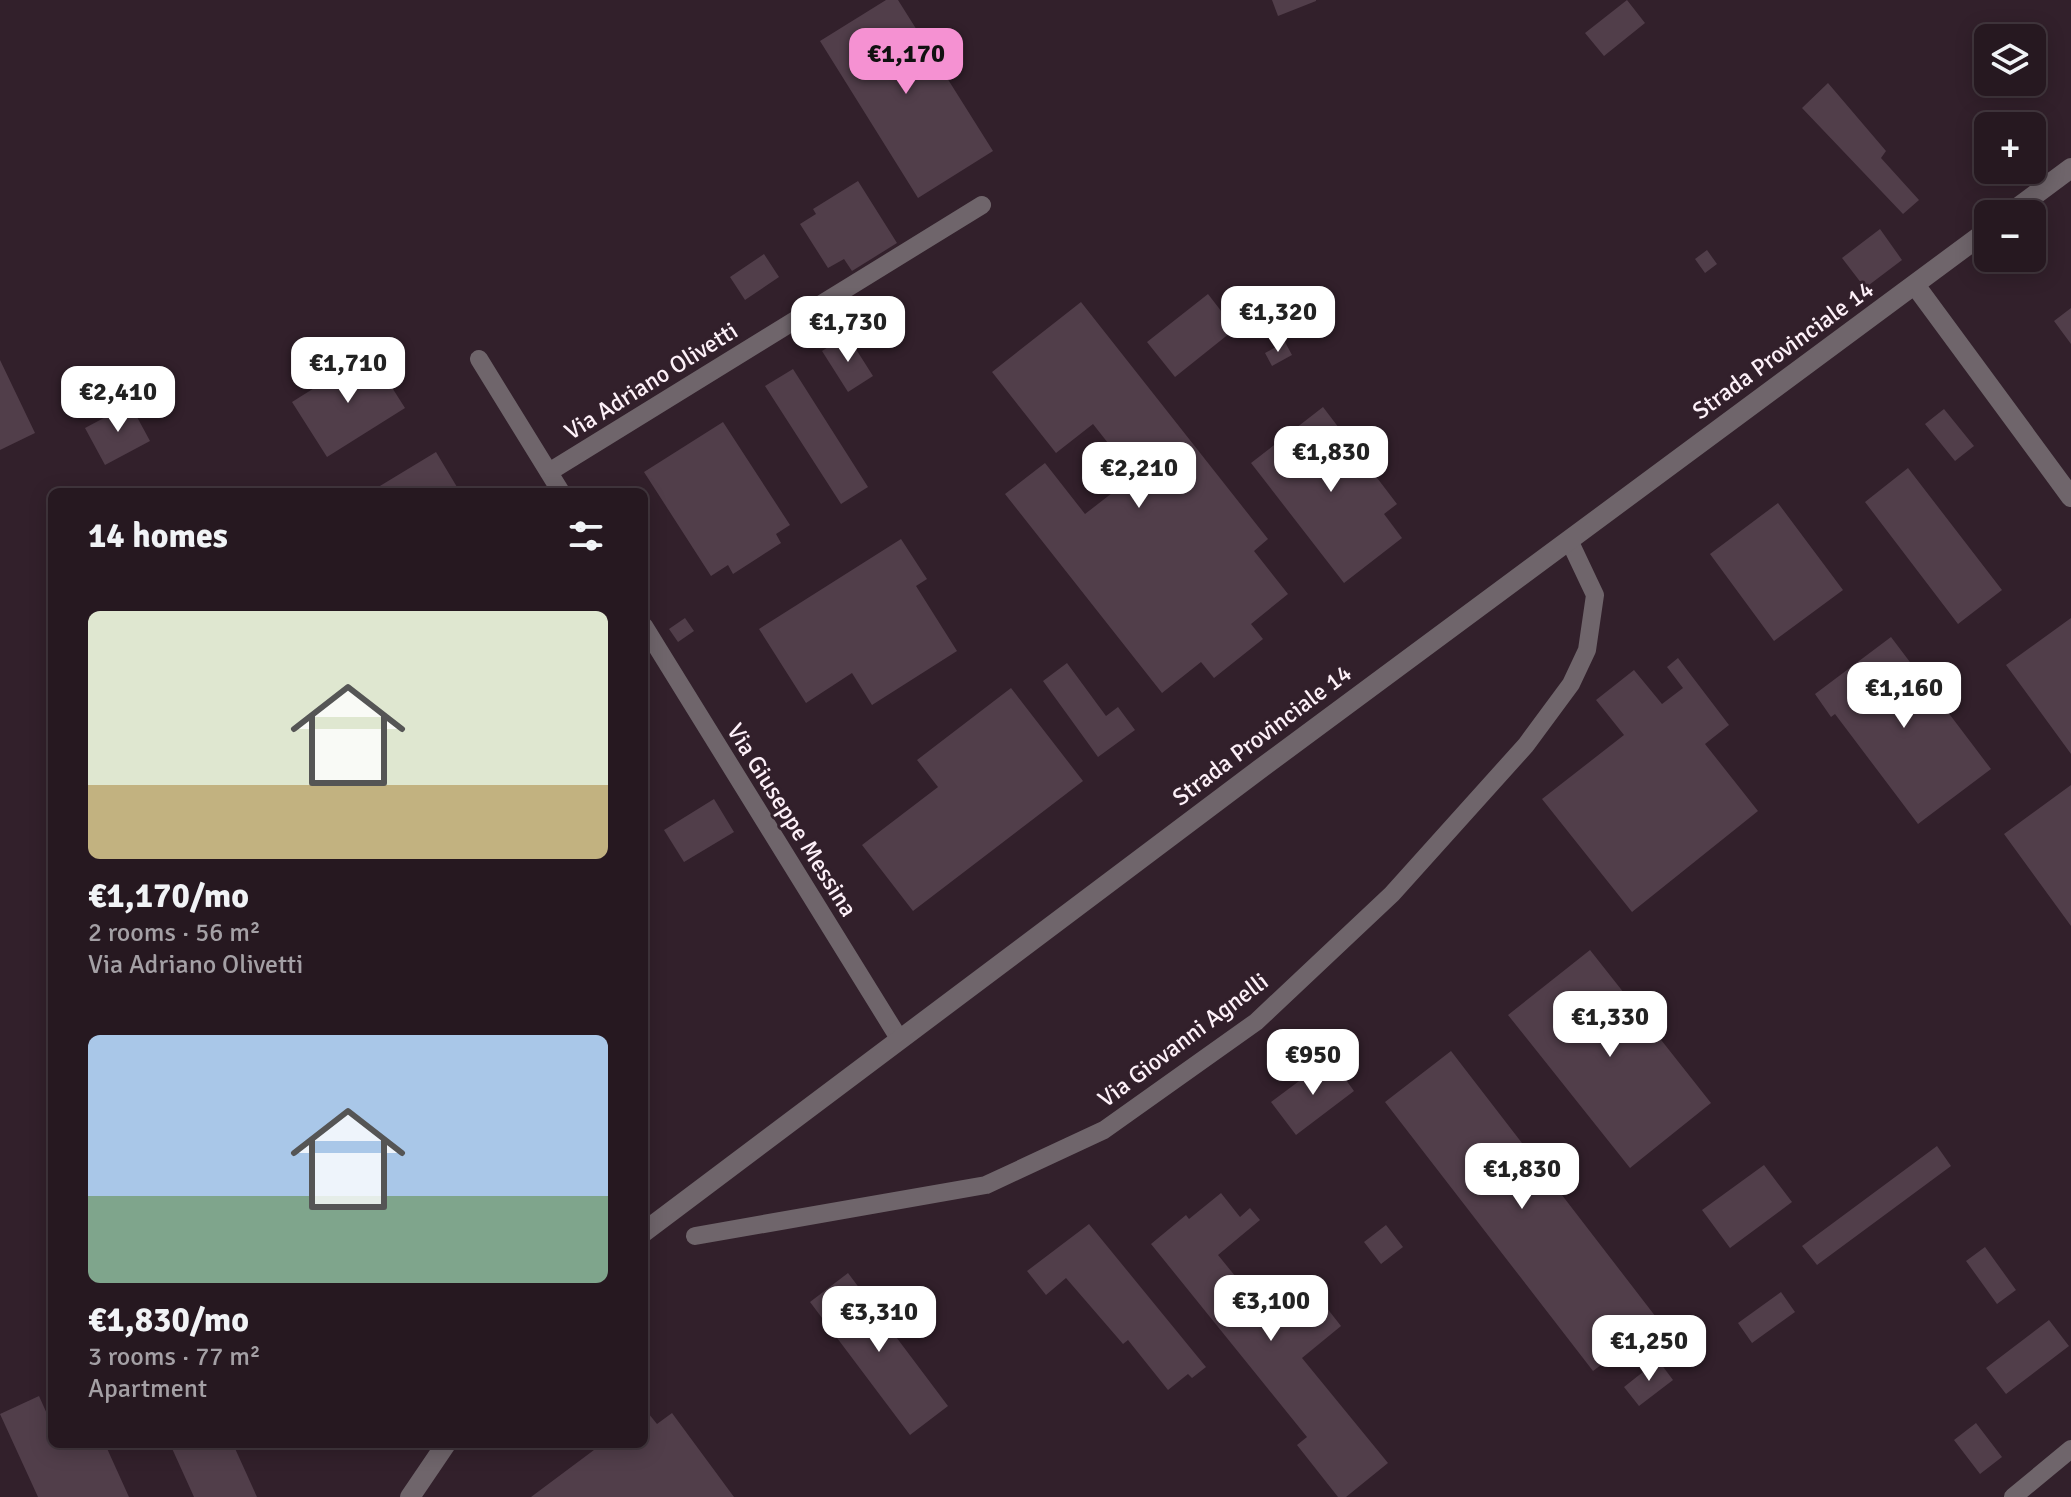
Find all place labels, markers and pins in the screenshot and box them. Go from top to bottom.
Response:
pin: €1,170 [841,28,971,96]
pin: €1,320 [1213,286,1343,354]
pin: €1,730 [783,296,913,364]
pin: €1,710 [283,337,413,405]
pin: €2,410 [53,366,183,434]
pin: €1,830 [1266,426,1396,494]
pin: €2,210 [1074,442,1204,510]
pin: €1,160 [1839,662,1969,730]
pin: €1,330 [1545,991,1675,1059]
pin: €950 [1266,1029,1360,1097]
pin: €1,830 [1457,1143,1587,1211]
pin: €3,100 [1206,1275,1336,1343]
pin: €3,310 [814,1286,944,1354]
pin: €1,250 [1584,1315,1714,1383]

